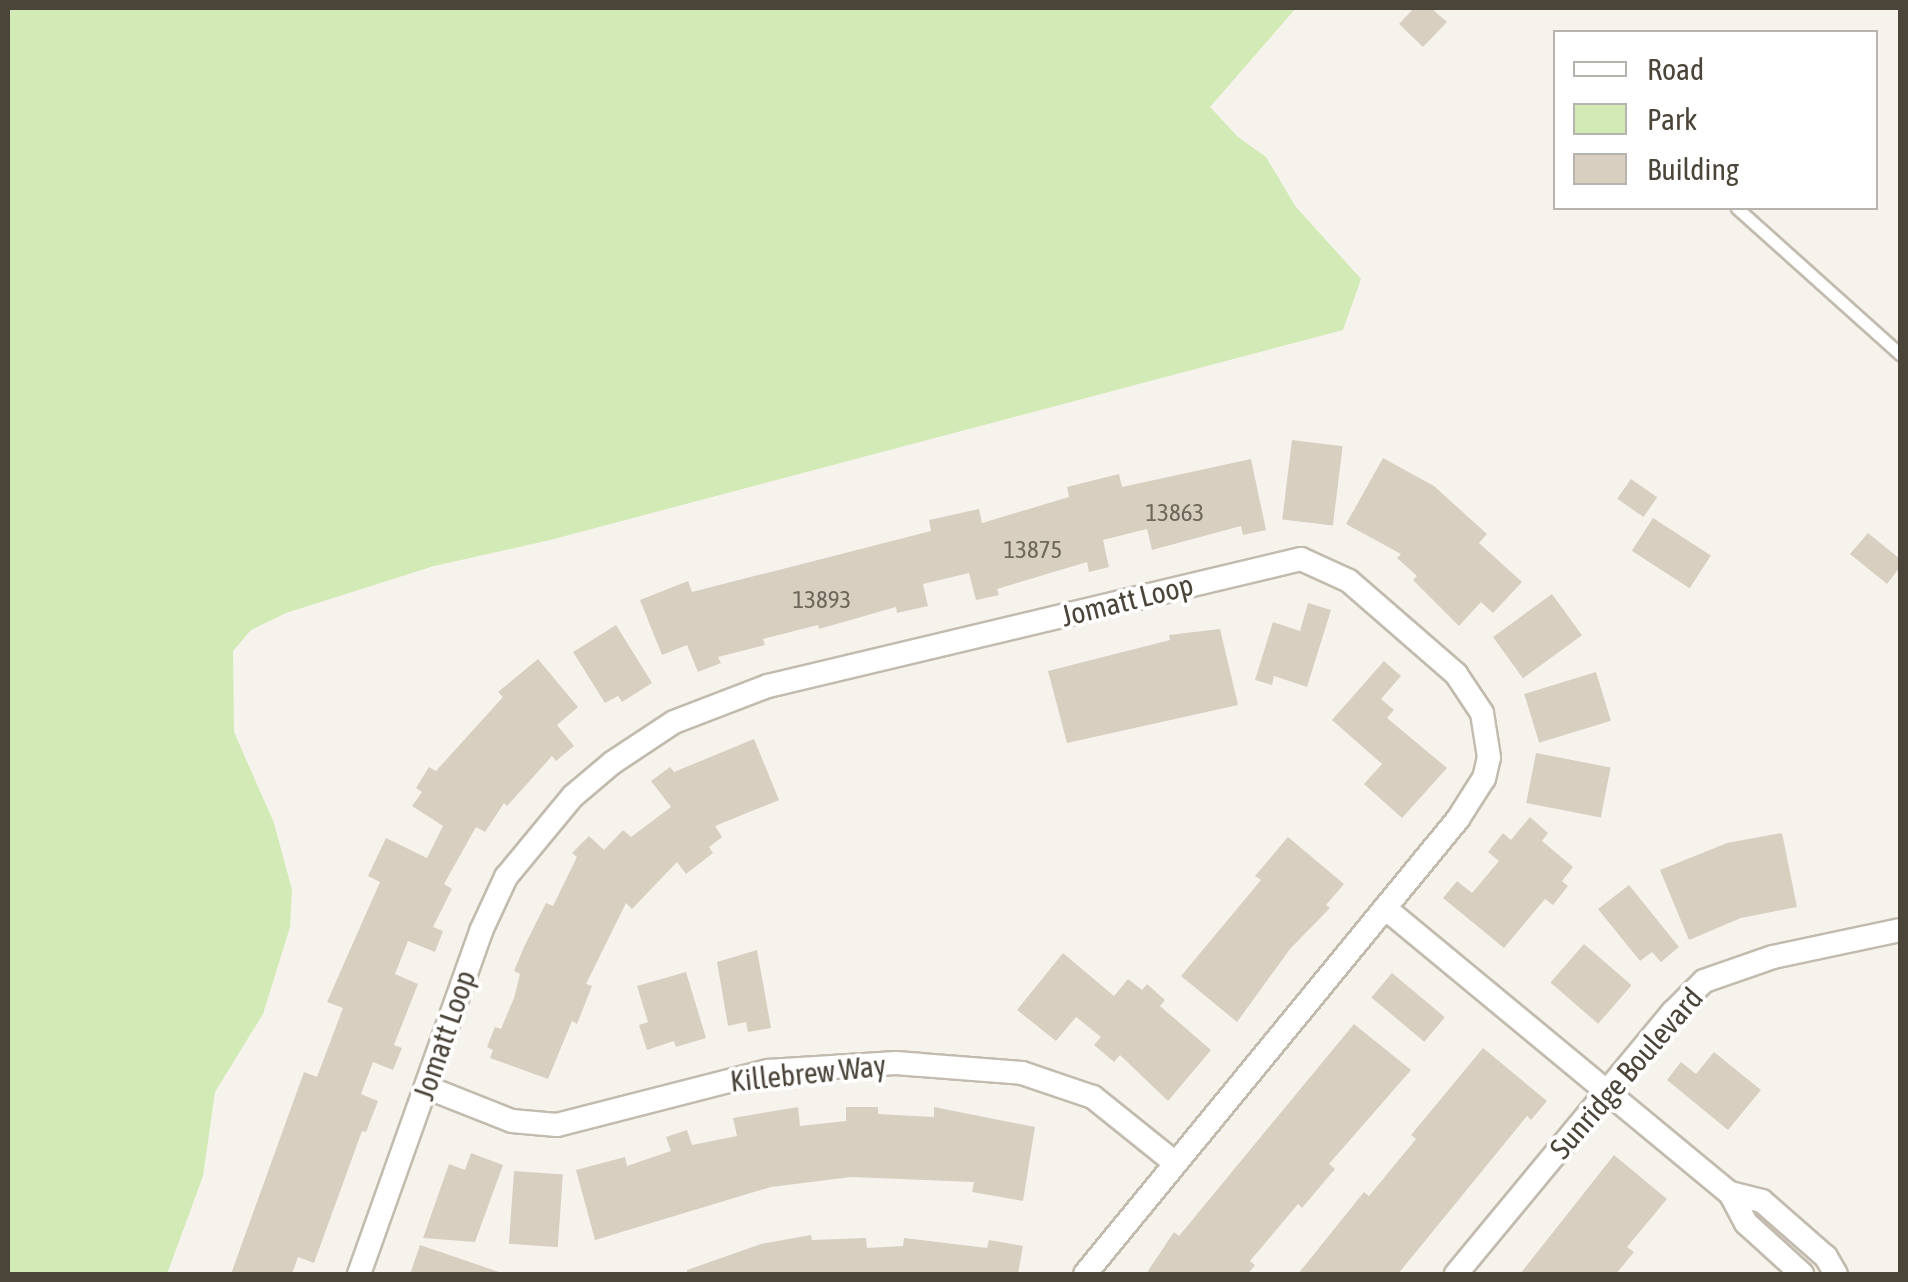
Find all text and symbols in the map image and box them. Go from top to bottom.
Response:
legend [1553,30,1878,210]
text: Road [1647,52,1704,86]
text: Park [1647,102,1697,136]
text: Building [1647,152,1739,186]
house number: 13863 [1146,497,1204,527]
house number: 13875 [1004,534,1062,564]
street label: Jomatt Loop [1057,566,1197,634]
house number: 13893 [793,584,851,614]
street label: Jomatt Loop [405,965,483,1105]
street label: Sunridge Boulevard [1542,980,1710,1166]
street label: Killebrew Way [728,1047,888,1099]

